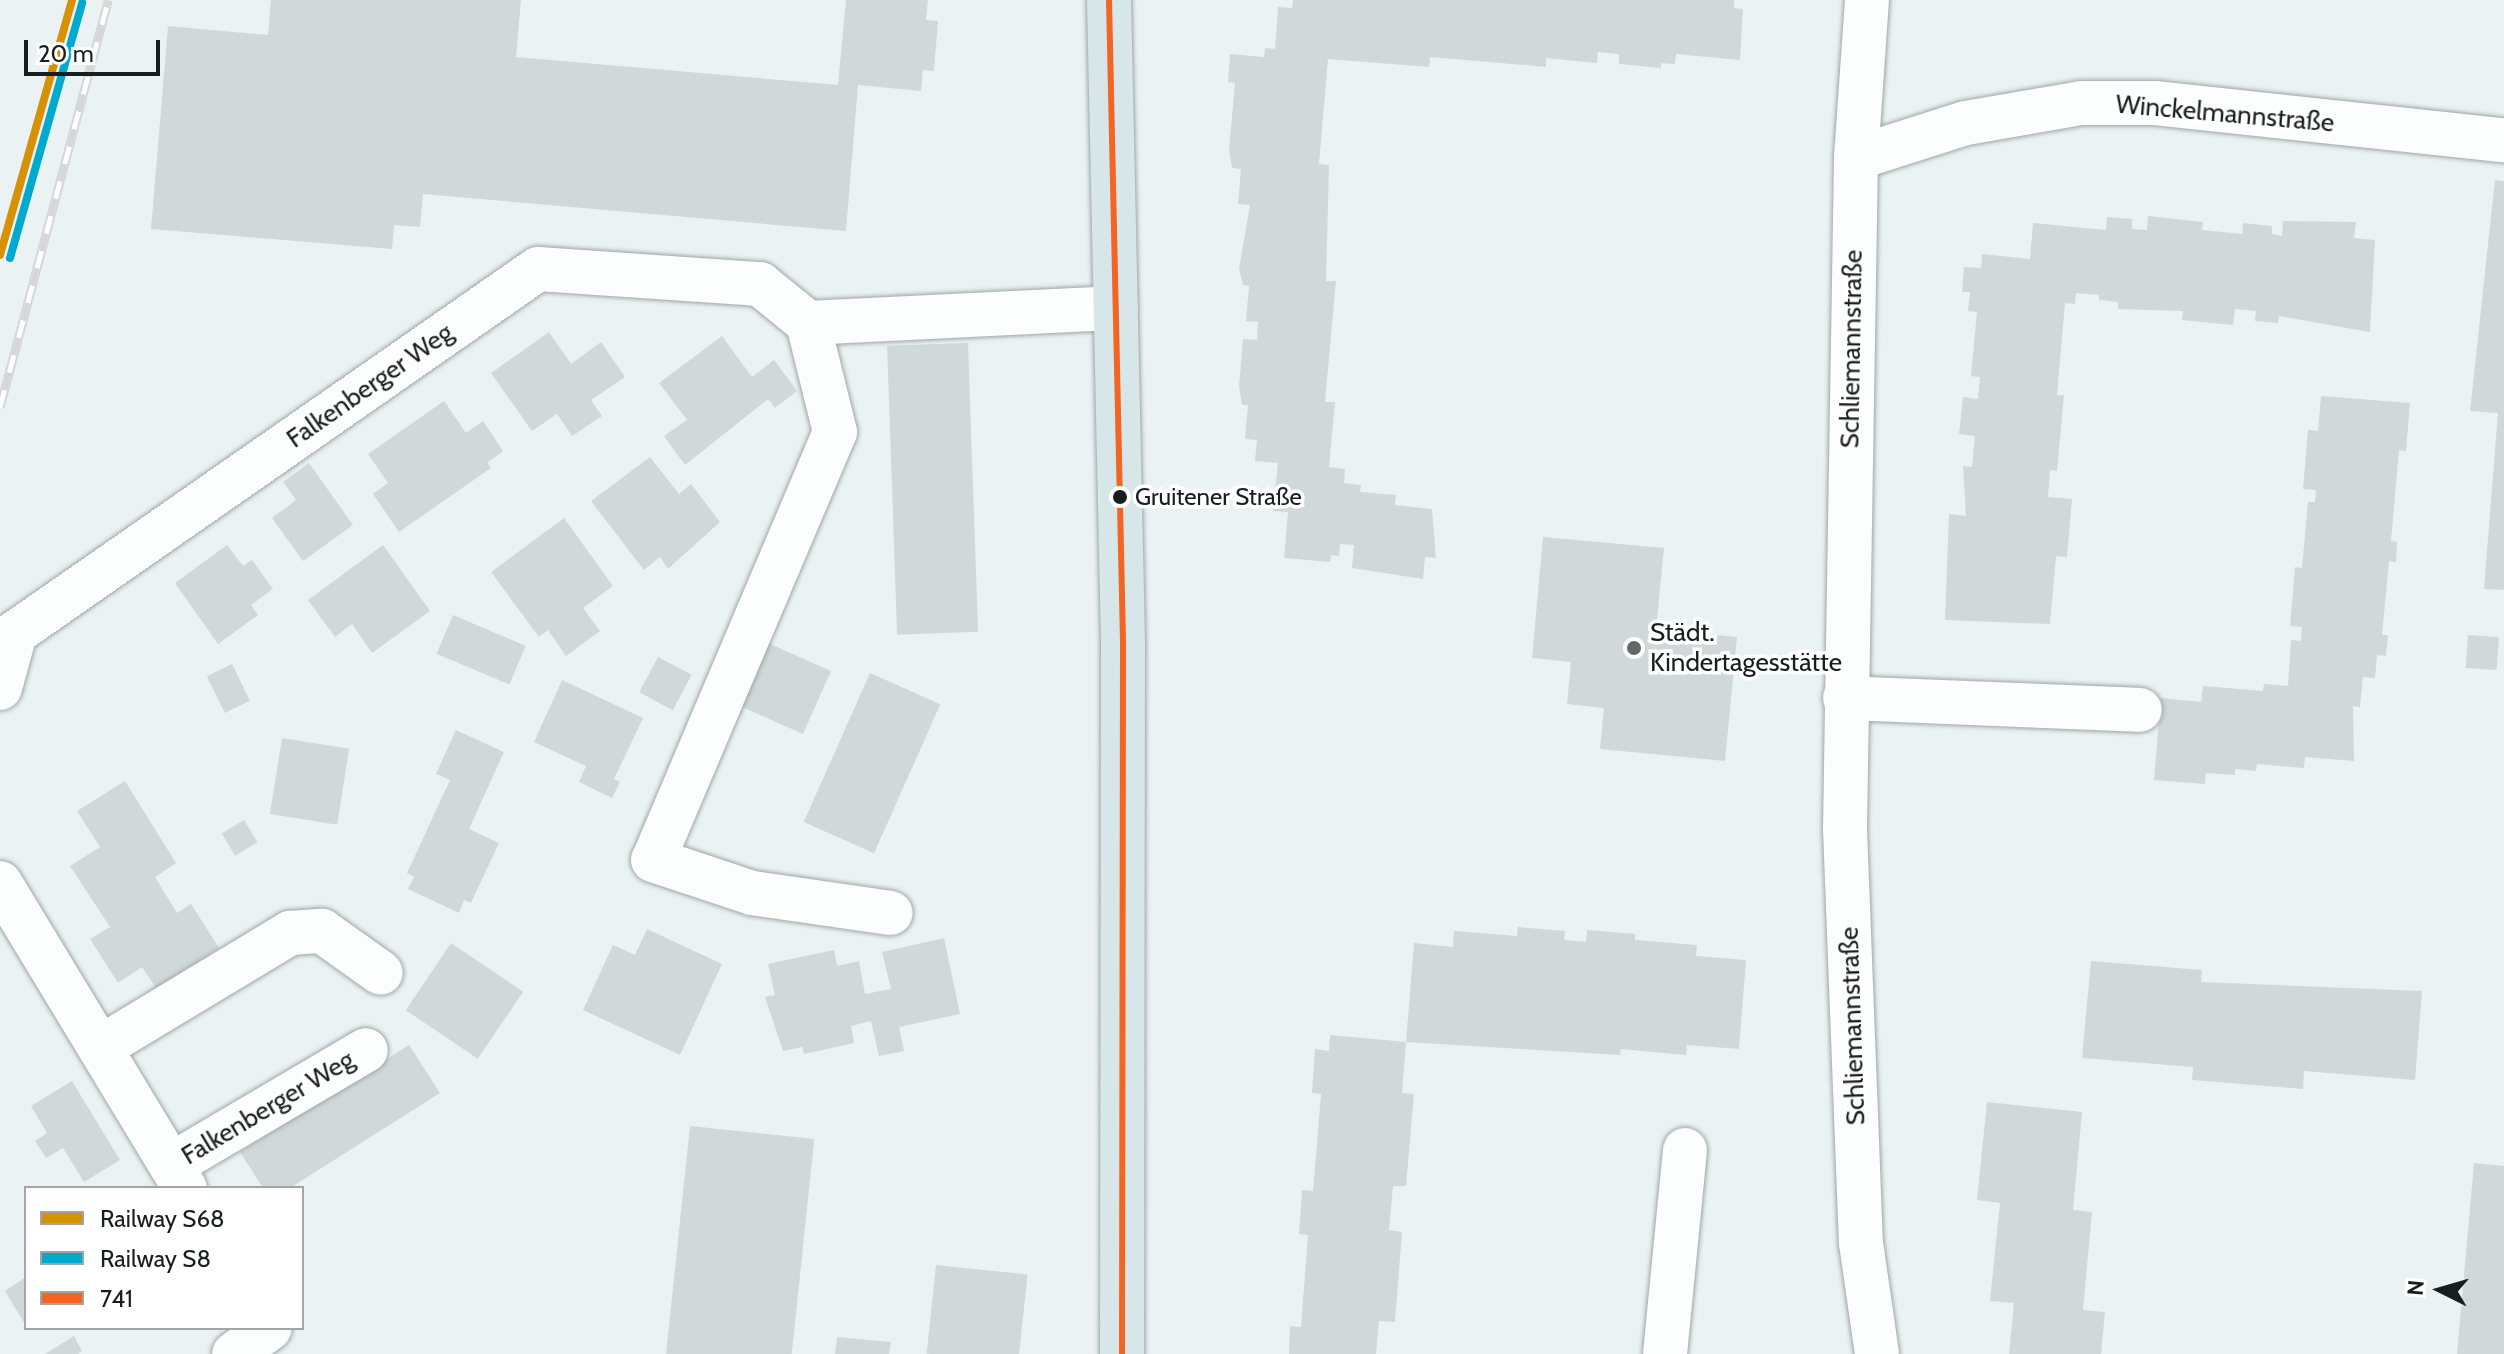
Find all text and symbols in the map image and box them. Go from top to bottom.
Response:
scale bar [28,24,164,74]
text: 20 m [38,39,94,68]
street label: Winckelmannstraße [2114,89,2336,139]
street label: Schliemannstraße [1835,249,1869,449]
street label: Falkenberger Weg [281,317,459,455]
place label: Gruitener Straße [1135,483,1302,511]
marker: Gruitener Straße [1112,489,1128,505]
place label: Städt. Kindertagesstätte [1650,617,1842,678]
marker: Städt. Kindertagesstätte [1625,639,1643,657]
street label: Schliemannstraße [1834,926,1872,1126]
street label: Falkenberger Weg [176,1044,360,1172]
legend [24,1186,304,1330]
text: Railway S68 [100,1204,225,1233]
text: Railway S8 [100,1244,211,1273]
north arrow [2400,1250,2480,1330]
text: N [2401,1279,2430,1297]
text: 741 [100,1284,133,1313]

